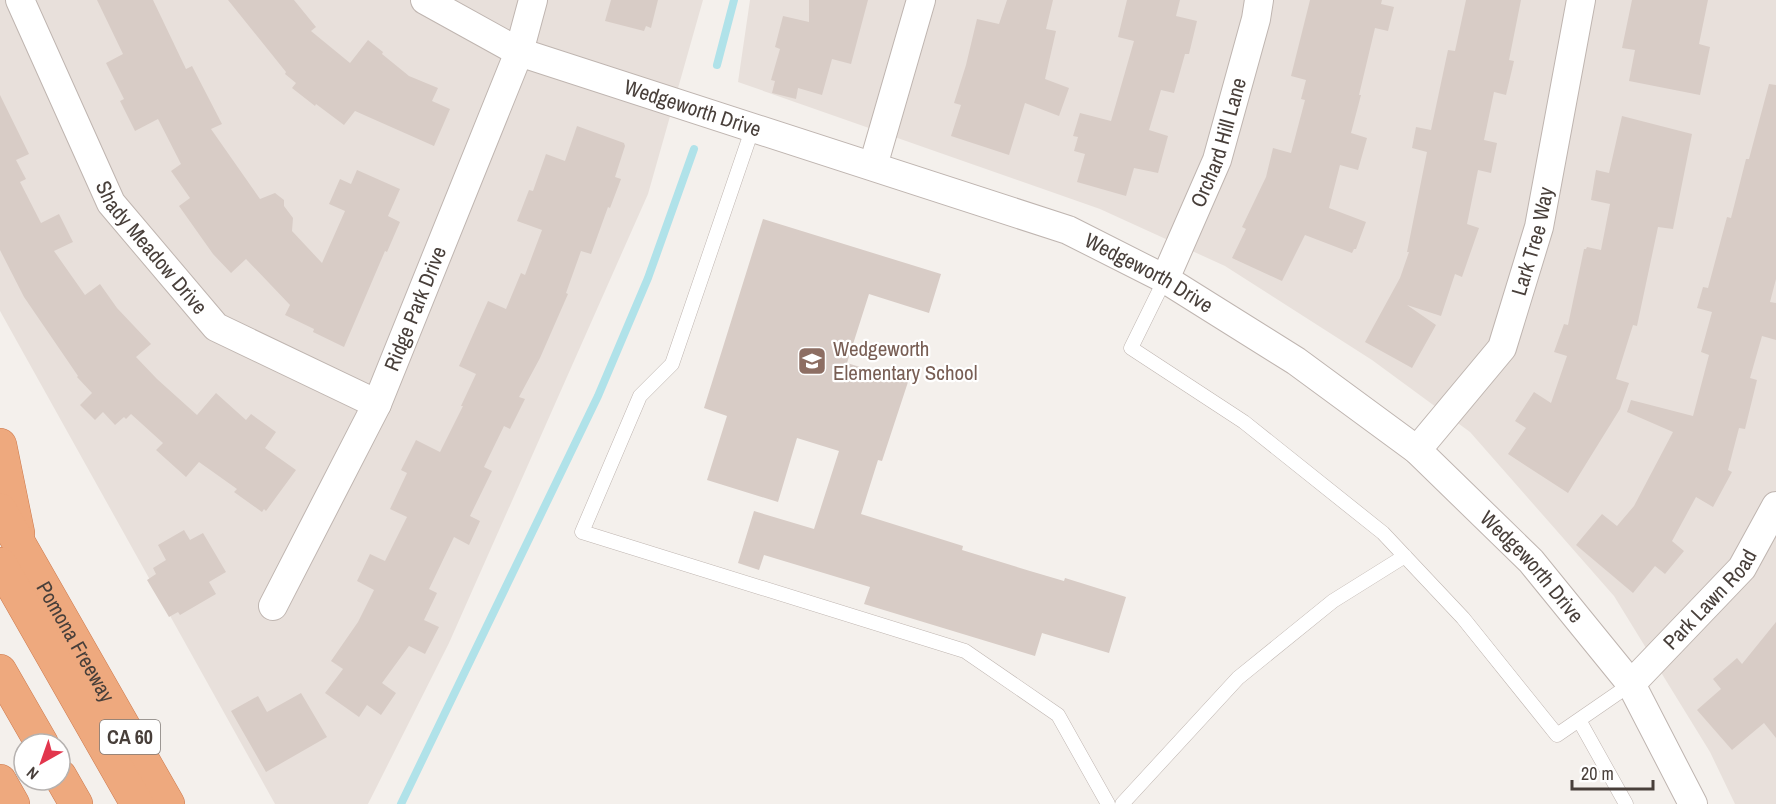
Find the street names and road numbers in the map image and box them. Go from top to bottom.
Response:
street label: Wedgeworth Drive [621,72,765,144]
street label: Orchard Hill Lane [1183,74,1253,212]
street label: Shady Meadow Drive [89,176,214,320]
street label: Lark Tree Way [1504,184,1560,299]
street label: Wedgeworth Drive [1080,226,1219,319]
street label: Ridge Park Drive [377,242,453,375]
street label: Wedgeworth Drive [1474,504,1591,629]
street label: Park Lawn Road [1656,544,1763,656]
street label: Pomona Freeway [30,576,122,708]
road number: CA 60 [100,720,160,754]

